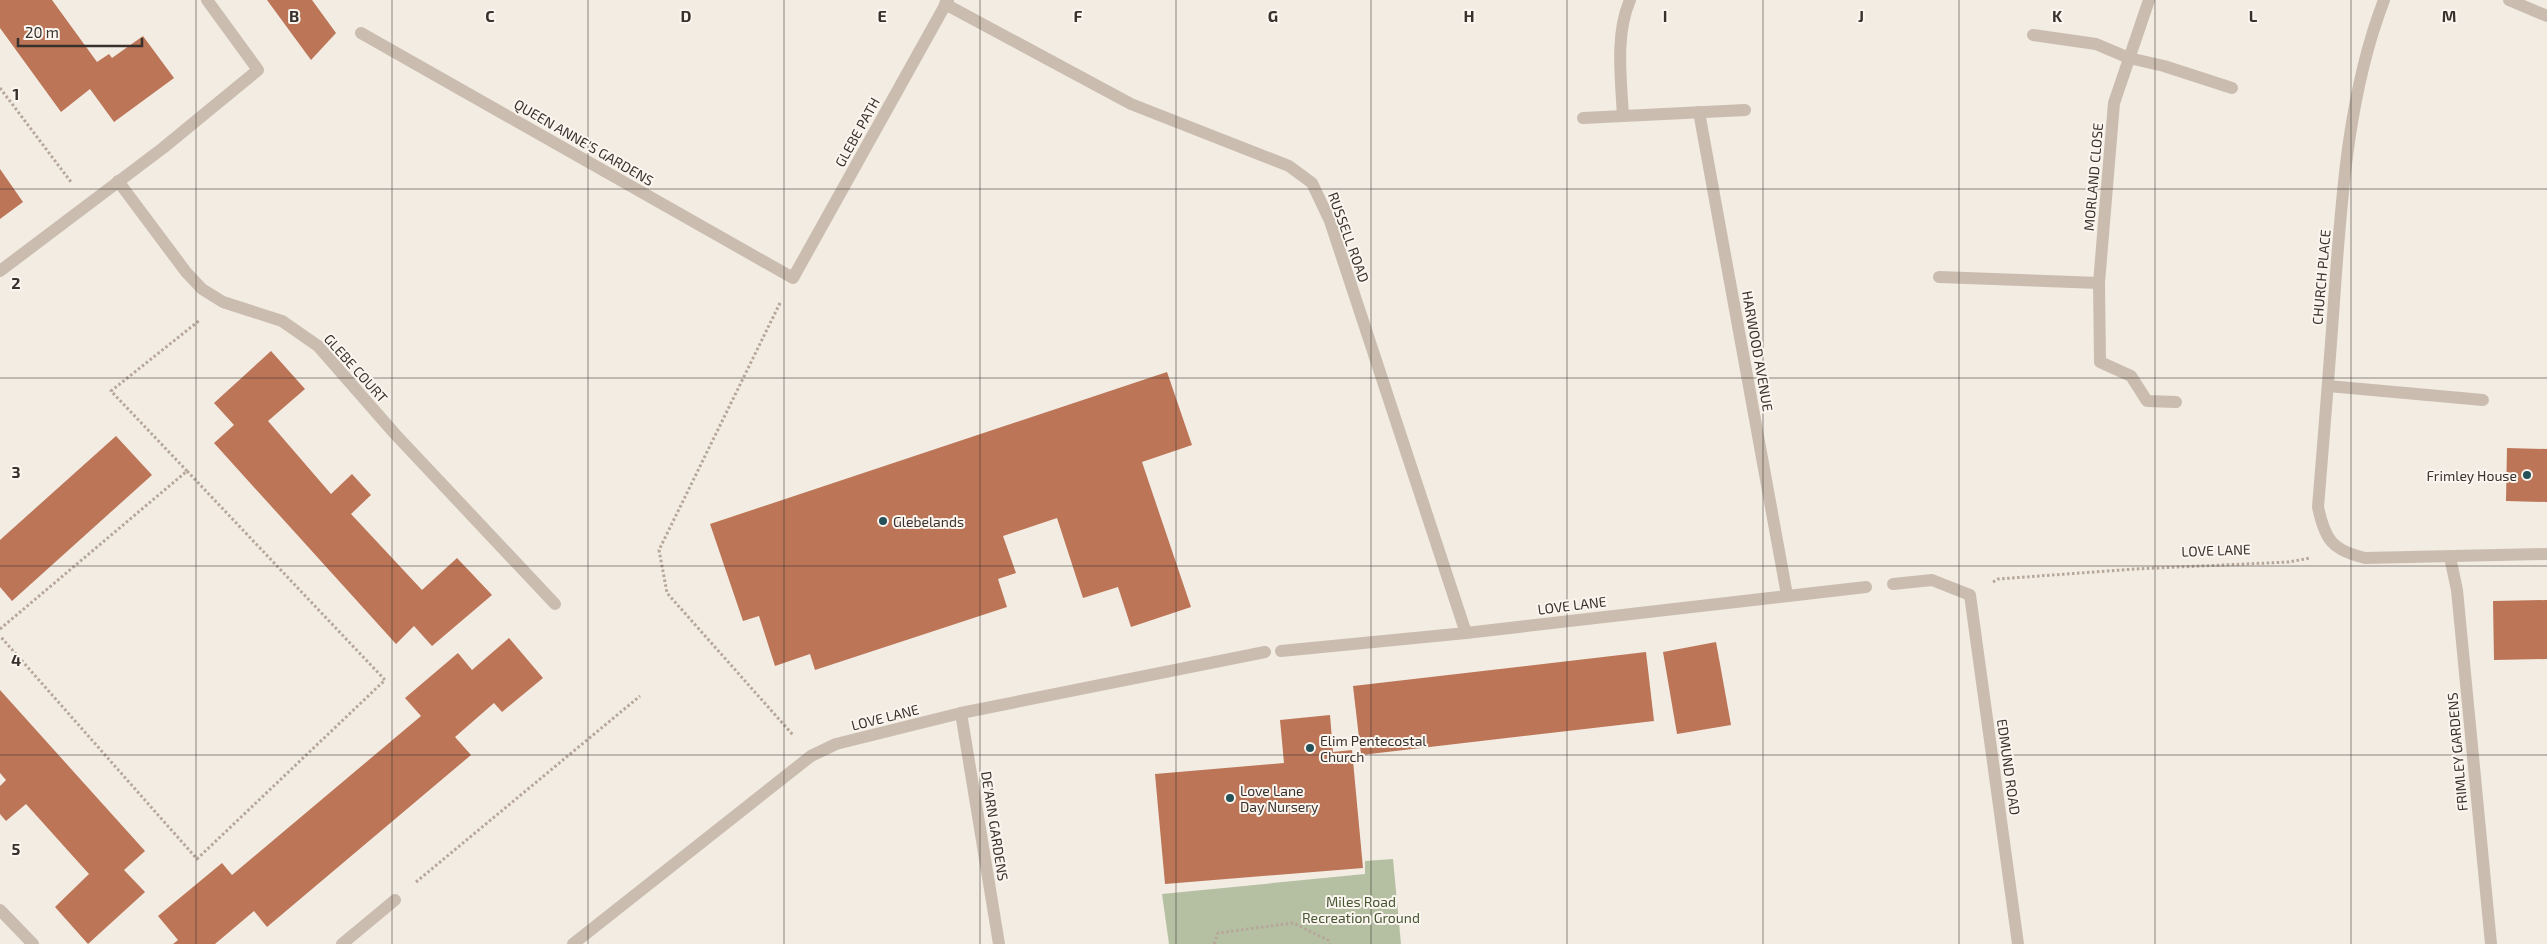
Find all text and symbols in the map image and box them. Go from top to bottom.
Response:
text: B [289,6,299,25]
text: C [485,6,495,25]
text: D [681,6,692,25]
text: E [877,6,887,25]
text: F [1074,6,1083,25]
text: G [1268,6,1278,25]
text: H [1463,6,1475,25]
text: I [1663,6,1667,25]
text: J [1858,6,1864,25]
text: K [2052,6,2063,25]
text: L [2249,6,2258,25]
text: M [2442,6,2456,25]
scale bar [18,15,141,47]
text: 20 m [25,23,59,41]
text: 1 [13,84,19,103]
street label: GLEBE PATH [831,94,883,170]
street label: QUEEN ANNE'S GARDENS [511,95,657,189]
street label: MORLAND CLOSE [2080,122,2106,232]
street label: RUSSELL ROAD [1325,190,1373,284]
street label: CHURCH PLACE [2308,228,2334,325]
text: 2 [11,273,21,292]
street label: HARWOOD AVENUE [1739,289,1777,413]
street label: GLEBE COURT [321,330,391,406]
text: 3 [11,462,21,481]
place label: Frimley House [2427,467,2517,484]
marker: Frimley House [2521,469,2533,481]
place label: Glebelands [893,513,964,530]
marker: Glebelands [877,515,889,527]
street label: LOVE LANE [2181,540,2251,560]
street label: LOVE LANE [1537,592,1608,618]
text: 4 [11,650,21,669]
street label: FRIMLEY GARDENS [2443,692,2471,812]
street label: LOVE LANE [849,700,921,734]
street label: EDMUND ROAD [1994,718,2024,816]
place label: Elim Pentecostal Church [1320,732,1427,765]
marker: Elim Pentecostal Church [1304,742,1316,754]
street label: DE'ARN GARDENS [978,770,1012,882]
place label: Love Lane Day Nursery [1240,782,1319,815]
marker: Love Lane Day Nursery [1224,792,1236,804]
text: 5 [12,839,21,858]
park label: Miles Road Recreation Ground [1302,893,1420,926]

